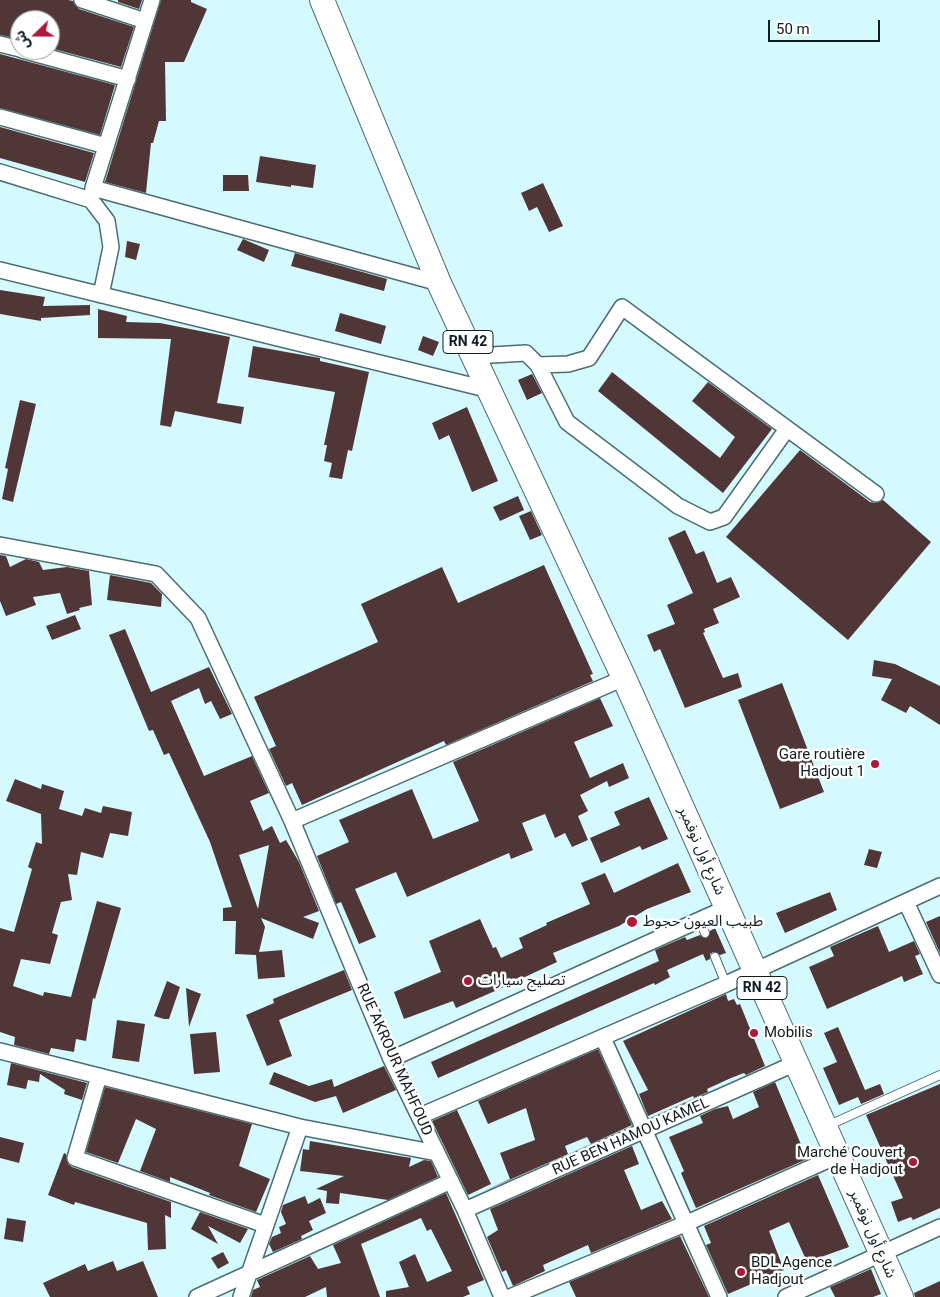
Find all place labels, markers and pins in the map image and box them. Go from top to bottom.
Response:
place label: Gare routière Hadjout 1 [779,746,865,781]
marker: Gare routière Hadjout 1 [869,758,881,770]
place label: طبيب العيون حجوط [643,913,763,931]
marker: طبيب العيون حجوط [625,915,639,929]
place label: تصليح سيارات [478,972,566,990]
marker: تصليح سيارات [462,975,474,987]
place label: Mobilis [764,1024,813,1042]
marker: Mobilis [748,1027,760,1039]
place label: Marché Couvert de Hadjout [797,1144,903,1179]
marker: Marché Couvert de Hadjout [907,1156,919,1168]
place label: BDL Agence Hadjout [751,1254,832,1289]
marker: BDL Agence Hadjout [735,1266,747,1278]

